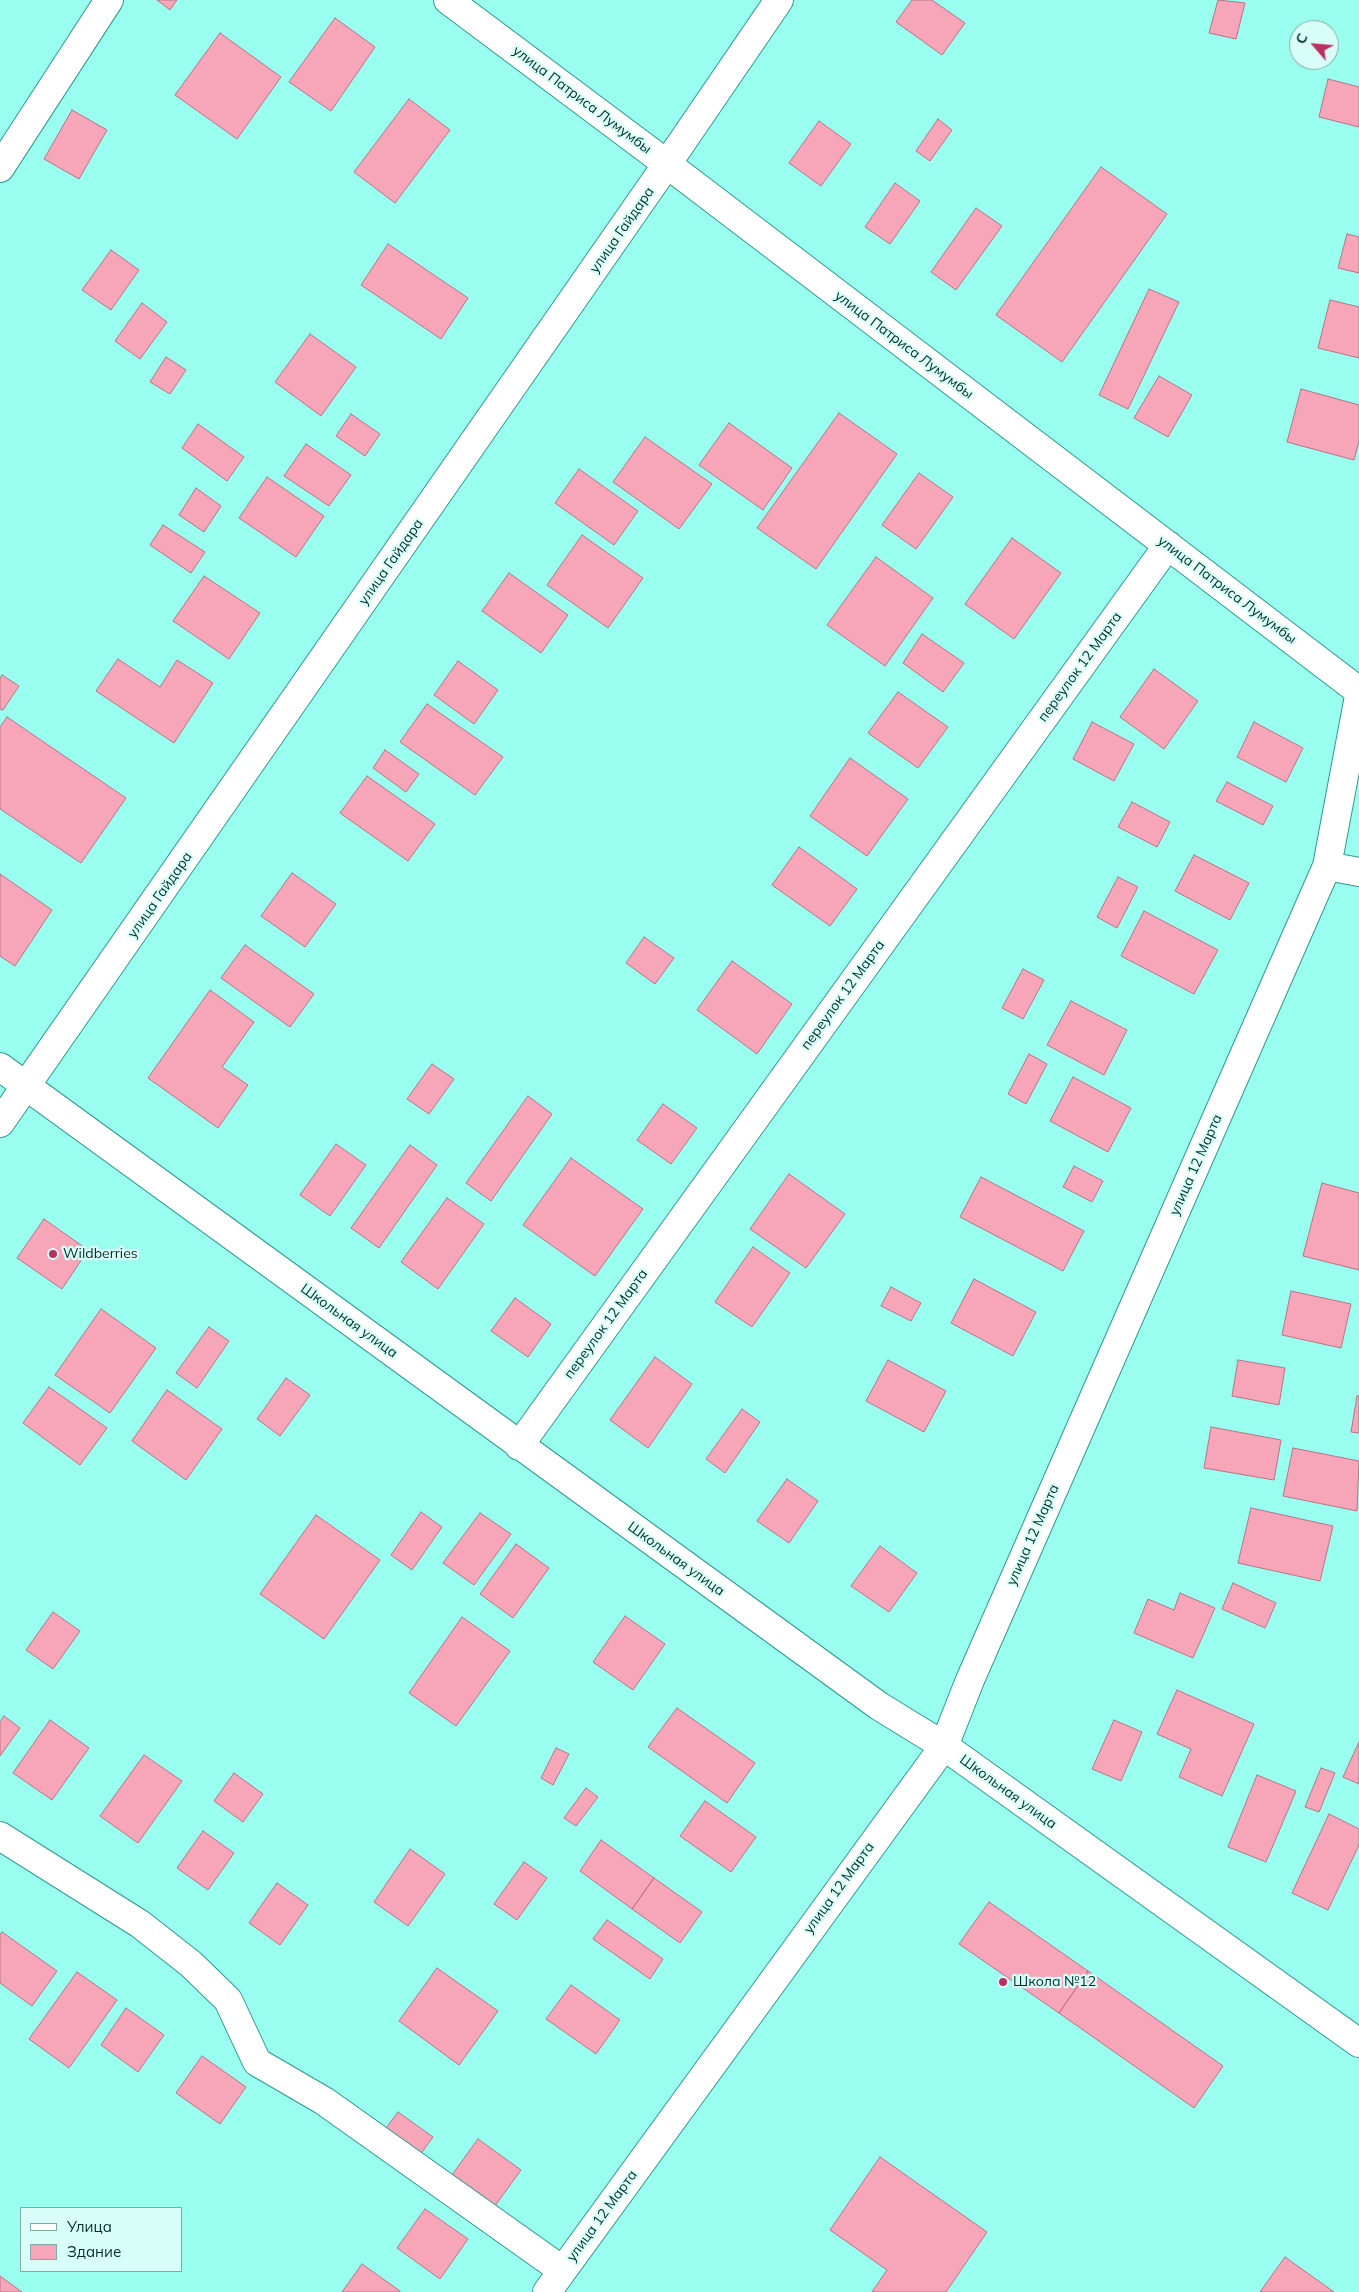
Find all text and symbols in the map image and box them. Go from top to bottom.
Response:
north arrow [1289,20,1339,70]
text: С [1291,30,1312,47]
street label: улица Патриса Лумумбы [509,42,655,158]
street label: улица Гайдара [586,184,658,276]
street label: улица Патриса Лумумбы [831,287,977,403]
street label: улица Гайдара [355,516,427,608]
street label: улица Патриса Лумумбы [1154,532,1300,648]
street label: переулок 12 Марта [1035,609,1125,725]
street label: улица Гайдара [124,849,196,941]
street label: переулок 12 Марта [798,937,888,1053]
street label: улица 12 Марта [1166,1112,1226,1218]
place label: Wildberries [63,1246,138,1262]
marker: Wildberries [47,1248,59,1260]
street label: переулок 12 Марта [561,1266,651,1382]
street label: Школьная улица [297,1280,401,1362]
street label: улица 12 Марта [1003,1482,1063,1588]
street label: Школьная улица [624,1518,728,1600]
street label: Школьная улица [956,1751,1060,1833]
street label: улица 12 Марта [800,1839,878,1937]
place label: Школа №12 [1013,1974,1096,1990]
marker: Школа №12 [997,1976,1009,1988]
street label: улица 12 Марта [563,2167,641,2265]
legend [20,2207,182,2272]
text: Улица [67,2217,112,2236]
text: Здание [67,2242,121,2261]

